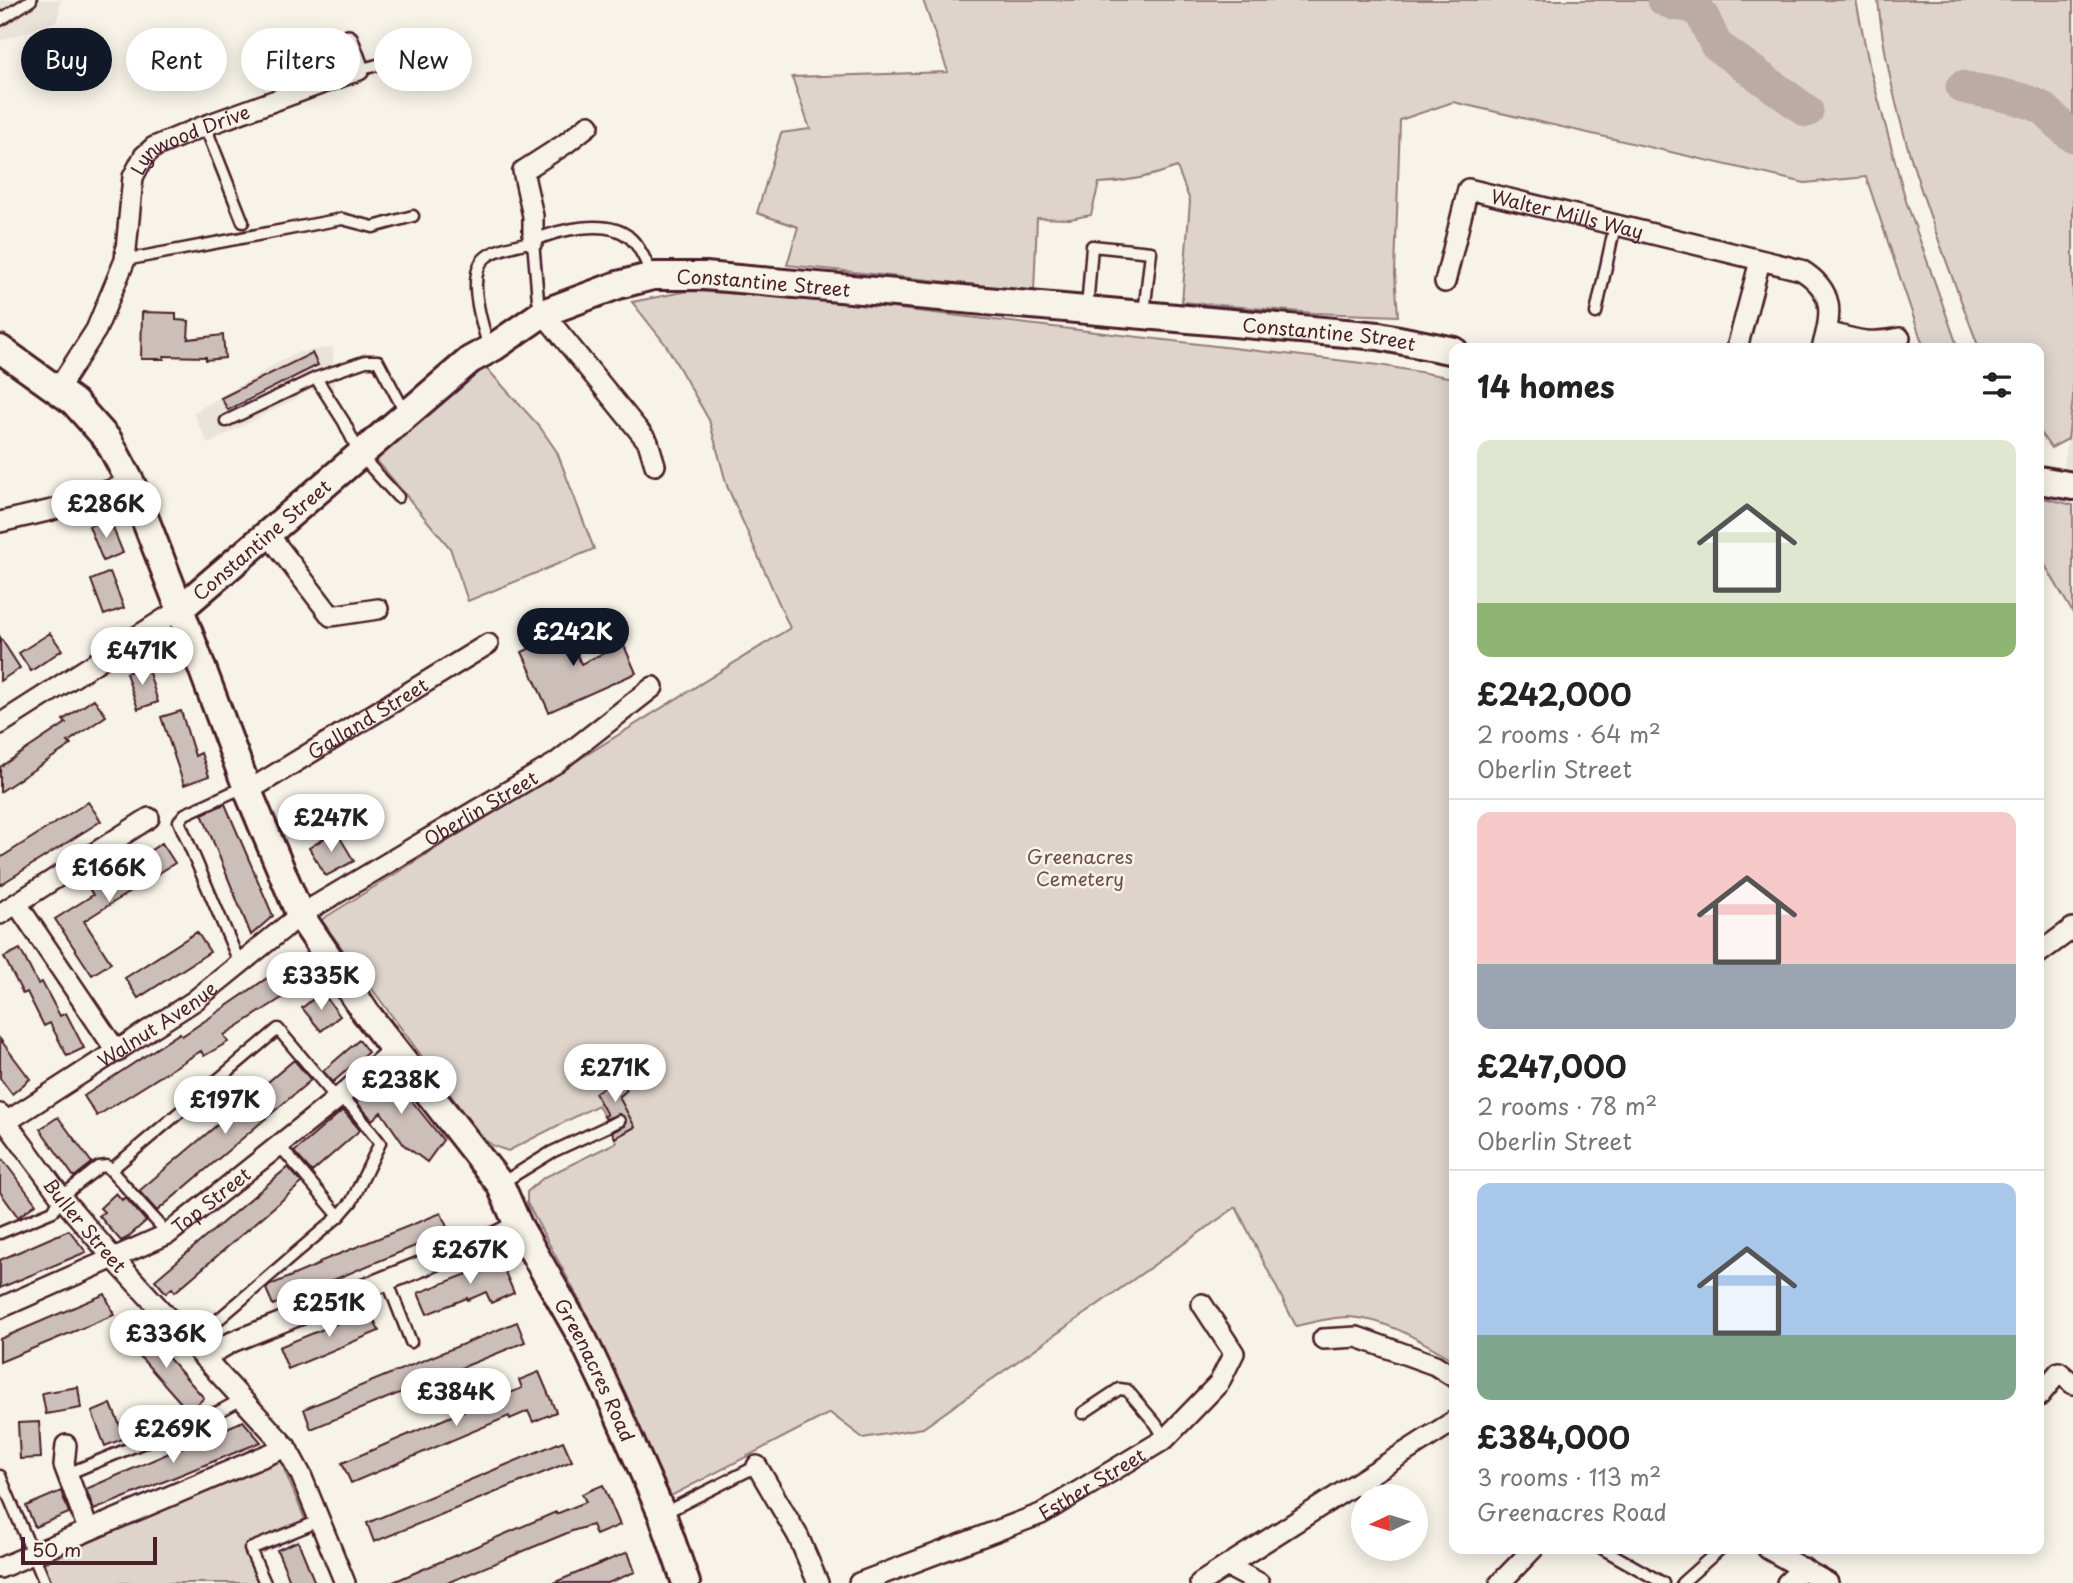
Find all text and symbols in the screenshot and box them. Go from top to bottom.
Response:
chip: Buy [21,28,112,91]
chip: Rent [126,28,227,91]
chip: Filters [241,28,360,91]
chip: New [374,28,472,91]
street label: Lynwood Drive [123,97,253,179]
street label: Walter Mills Way [1488,181,1647,245]
street label: Constantine Street [677,262,851,303]
street label: Constantine Street [1241,310,1418,357]
text: 14 homes [1477,363,1615,408]
icon: filters [1978,366,2016,404]
street label: Constantine Street [186,472,336,607]
pin: £286K [57,480,155,540]
text: £286K [67,485,145,520]
icon: home [1684,485,1810,611]
pin: £242K [524,608,622,668]
text: £242K [533,613,613,648]
pin: £471K [93,628,191,687]
text: £471K [107,632,177,667]
street label: Galland Street [302,670,433,766]
text: £242,000 [1477,671,1632,716]
text: 2 rooms · 64 m² [1477,716,1661,751]
text: Oberlin Street [1477,751,1632,786]
street label: Oberlin Street [418,763,543,853]
pin: £247K [282,794,380,854]
text: £247K [294,799,368,834]
park label: Greenacres Cemetery [1027,842,1133,892]
pin: £166K [60,844,158,904]
text: £166K [72,849,146,884]
icon: home [1684,857,1810,983]
pin: £335K [272,953,370,1012]
text: £335K [282,957,360,992]
street label: Walnut Avenue [92,974,223,1074]
text: £247,000 [1477,1043,1627,1088]
pin: £271K [566,1044,664,1104]
text: £271K [580,1049,650,1084]
pin: £238K [352,1056,450,1116]
text: £238K [362,1061,440,1096]
pin: £197K [176,1076,274,1136]
text: £197K [190,1081,260,1116]
text: 2 rooms · 78 m² [1477,1088,1657,1123]
text: Oberlin Street [1477,1123,1632,1158]
street label: Top Street [165,1160,256,1240]
street label: Buller Street [37,1172,134,1279]
pin: £267K [421,1226,519,1286]
icon: home [1684,1228,1810,1354]
text: £267K [432,1231,508,1266]
pin: £251K [280,1280,378,1339]
text: £251K [293,1284,365,1319]
street label: Greenacres Road [548,1293,642,1446]
pin: £336K [117,1310,215,1370]
text: £336K [126,1315,206,1350]
pin: £384K [407,1368,505,1428]
text: £384K [417,1373,495,1408]
pin: £269K [124,1406,222,1465]
text: £269K [134,1410,212,1445]
text: £384,000 [1477,1414,1630,1459]
street label: Esther Street [1033,1440,1150,1526]
text: 3 rooms · 113 m² [1477,1459,1661,1494]
north arrow [1351,1484,1428,1561]
map controls [1351,1484,1428,1561]
text: Greenacres Road [1477,1494,1667,1529]
scale bar [21,1534,158,1566]
text: 50 m [32,1535,81,1563]

